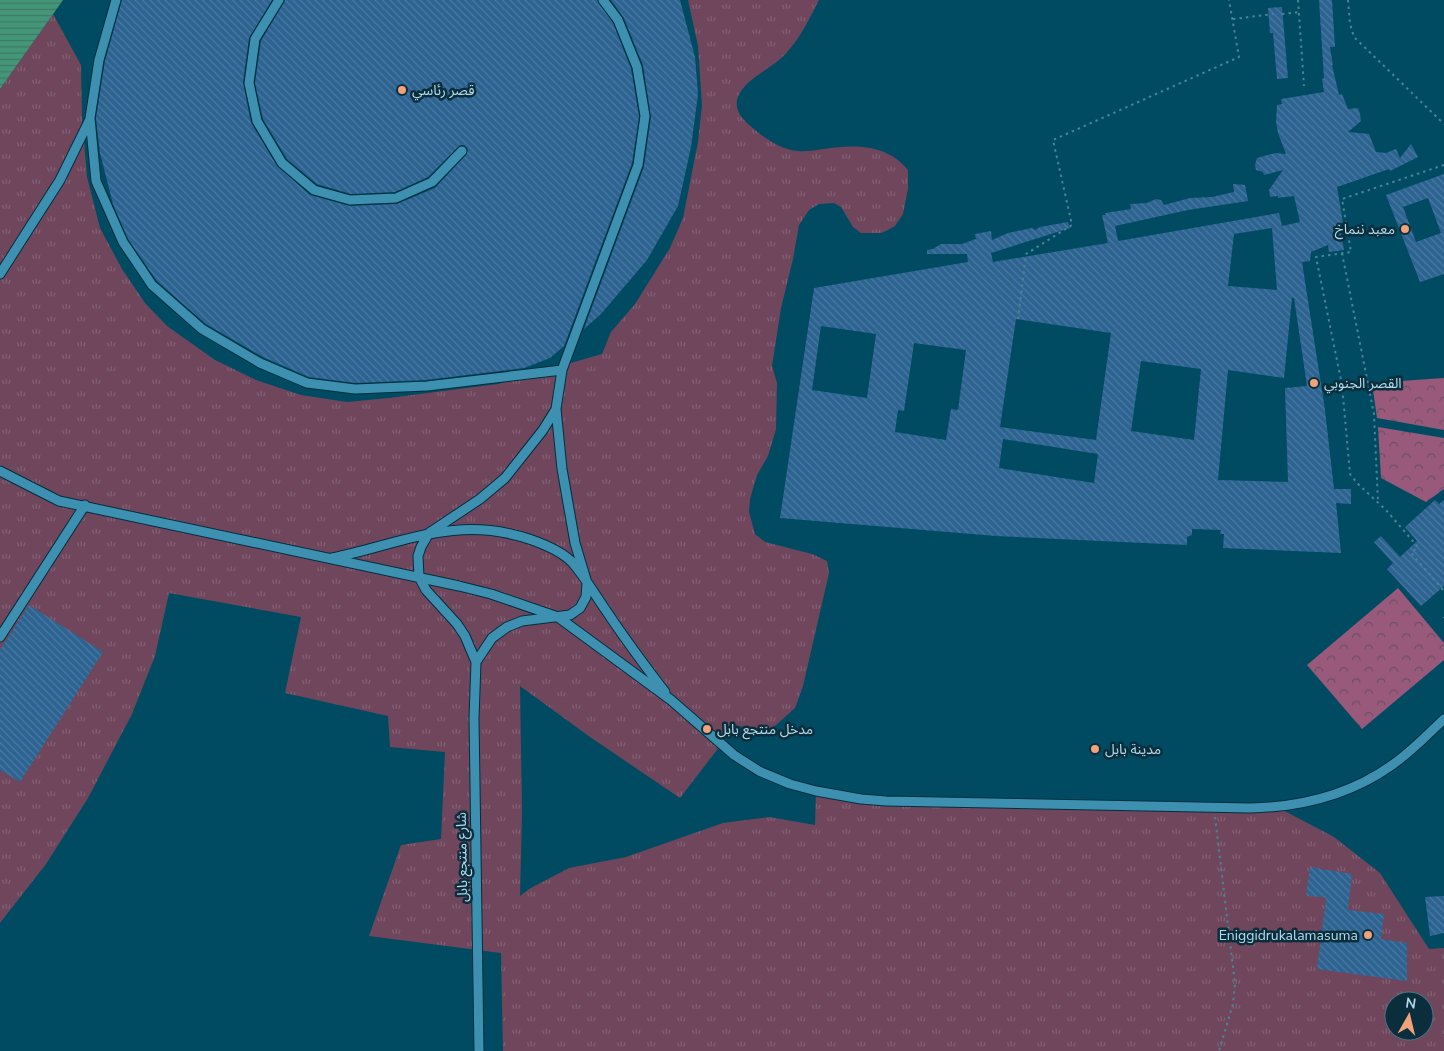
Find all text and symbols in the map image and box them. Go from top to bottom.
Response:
place label: قصر رئاسي [412,81,475,101]
marker: قصر رئاسي [396,84,408,96]
place label: معبد ننماخ [1335,220,1395,240]
marker: معبد ننماخ [1399,223,1411,235]
place label: القصر الجنوبي [1324,374,1402,394]
marker: القصر الجنوبي [1308,377,1320,389]
place label: مدخل منتجع بابل [717,720,813,740]
marker: مدخل منتجع بابل [701,723,713,735]
place label: مدينة بابل [1105,740,1161,759]
marker: مدينة بابل [1089,743,1101,755]
street label: شارع منتجع بابل [452,812,473,902]
place label: Eniggidrukalamasuma [1219,926,1358,945]
marker: Eniggidrukalamasuma [1362,929,1374,941]
north arrow [1384,991,1434,1041]
text: N [1404,993,1417,1014]

